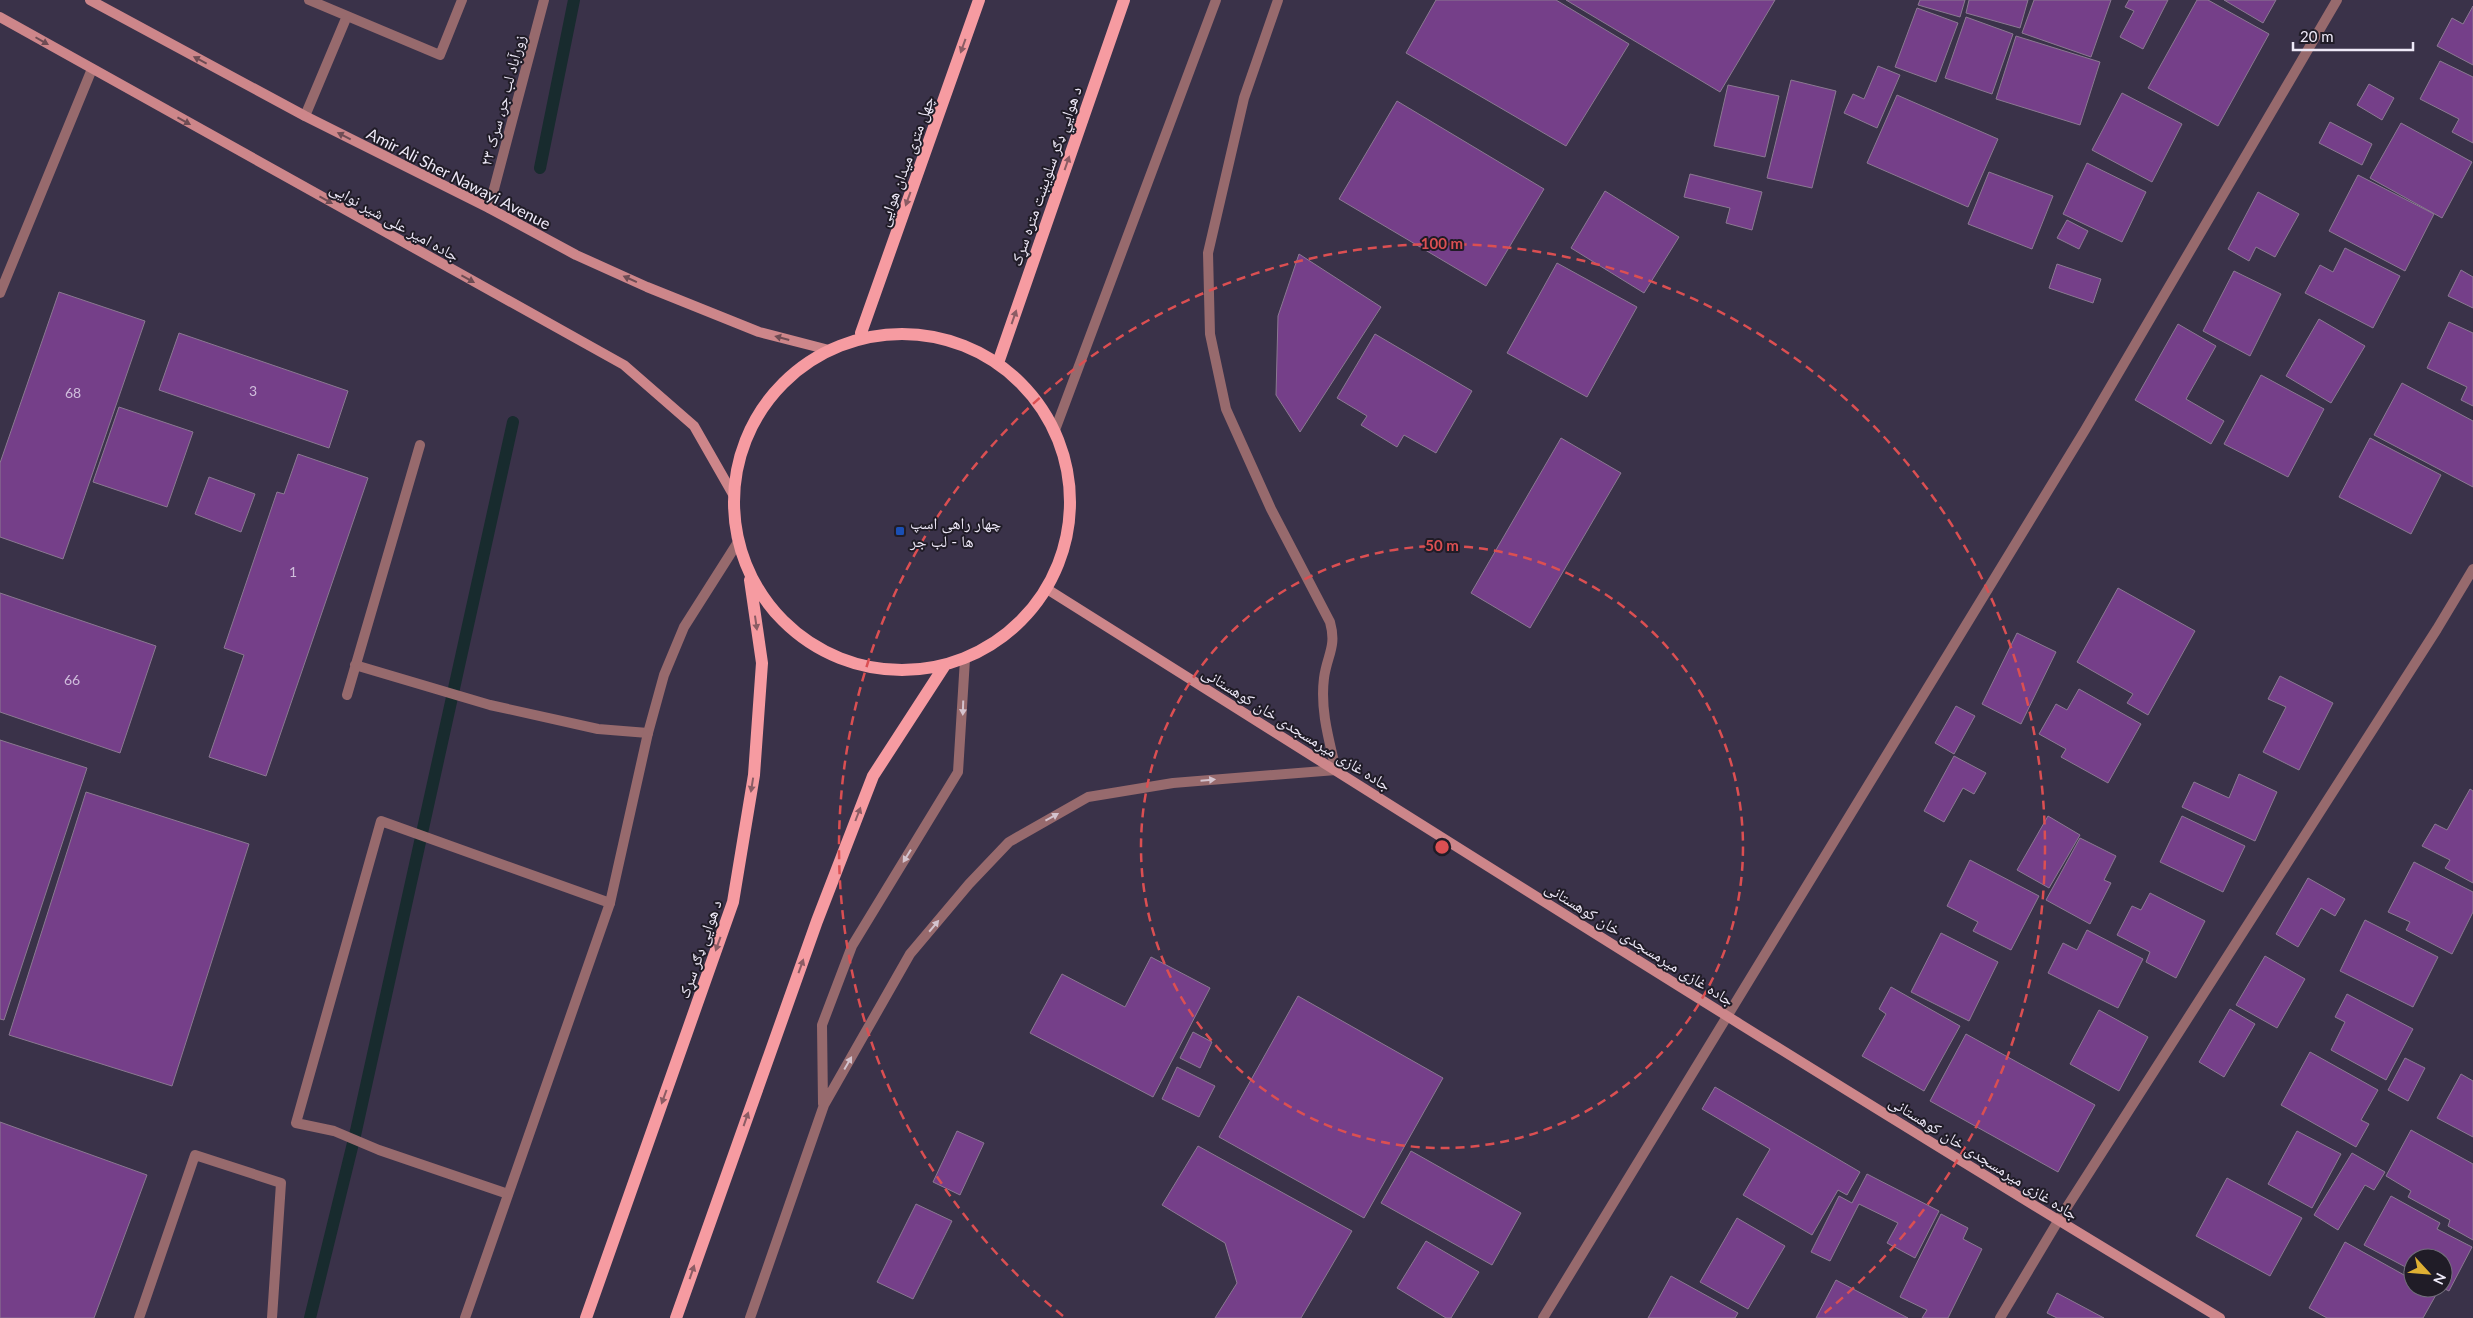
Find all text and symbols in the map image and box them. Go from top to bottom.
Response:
scale bar [2293,20,2413,52]
text: 20 m [2300,27,2334,45]
street label: زورآباد لب جر، سرک ۲۳ [475,33,530,168]
one-way arrow [35,37,50,45]
one-way arrow [959,39,967,54]
one-way arrow [193,56,208,64]
street label: د هوايي ډګر سلویښت متره سړک [1005,84,1088,270]
street label: چهل متری میدان هوایی [873,93,939,229]
one-way arrow [178,116,191,125]
street label: Amir Ali Sher Nawayi Avenue [364,123,554,233]
one-way arrow [337,132,352,140]
one-way arrow [1063,155,1071,170]
street label: جاده امیر علی شیر نوایی [326,178,463,266]
one-way arrow [904,192,912,207]
one-way arrow [319,195,333,204]
text: 100 m [1421,234,1463,252]
one-way arrow [461,275,475,283]
one-way arrow [623,275,637,283]
one-way arrow [1010,309,1018,324]
one-way arrow [774,334,789,342]
house number: 3 [249,382,257,399]
house number: 68 [65,384,81,401]
place label: چهار راهی اسپ ها - لب جر [909,513,1001,551]
marker: چهار راهی اسپ ها - لب جر [894,525,906,537]
text: 50 m [1425,536,1459,554]
house number: 1 [289,563,297,580]
one-way arrow [753,616,761,632]
street label: جاده غازی میرمسجدی خان کوهستانی [1198,662,1395,796]
house number: 66 [64,671,80,688]
one-way arrow [959,700,967,716]
one-way arrow [1201,776,1217,784]
one-way arrow [748,778,756,794]
one-way arrow [854,806,862,821]
one-way arrow [1046,813,1059,822]
centre of rings [1433,838,1451,856]
one-way arrow [902,850,911,863]
street label: جاده غازی میرمسجدی خان کوهستانی [1541,877,1738,1011]
street label: د هوایی ډګر سړک [673,897,727,1001]
one-way arrow [928,920,939,933]
one-way arrow [714,936,721,951]
one-way arrow [797,958,805,973]
one-way arrow [843,1057,852,1070]
one-way arrow [660,1089,667,1104]
street label: جاده غازی میرمسجدی خان کوهستانی [1885,1091,2082,1225]
one-way arrow [742,1111,750,1126]
north arrow [2403,1248,2453,1298]
one-way arrow [688,1264,696,1279]
text: N [2430,1270,2450,1287]

